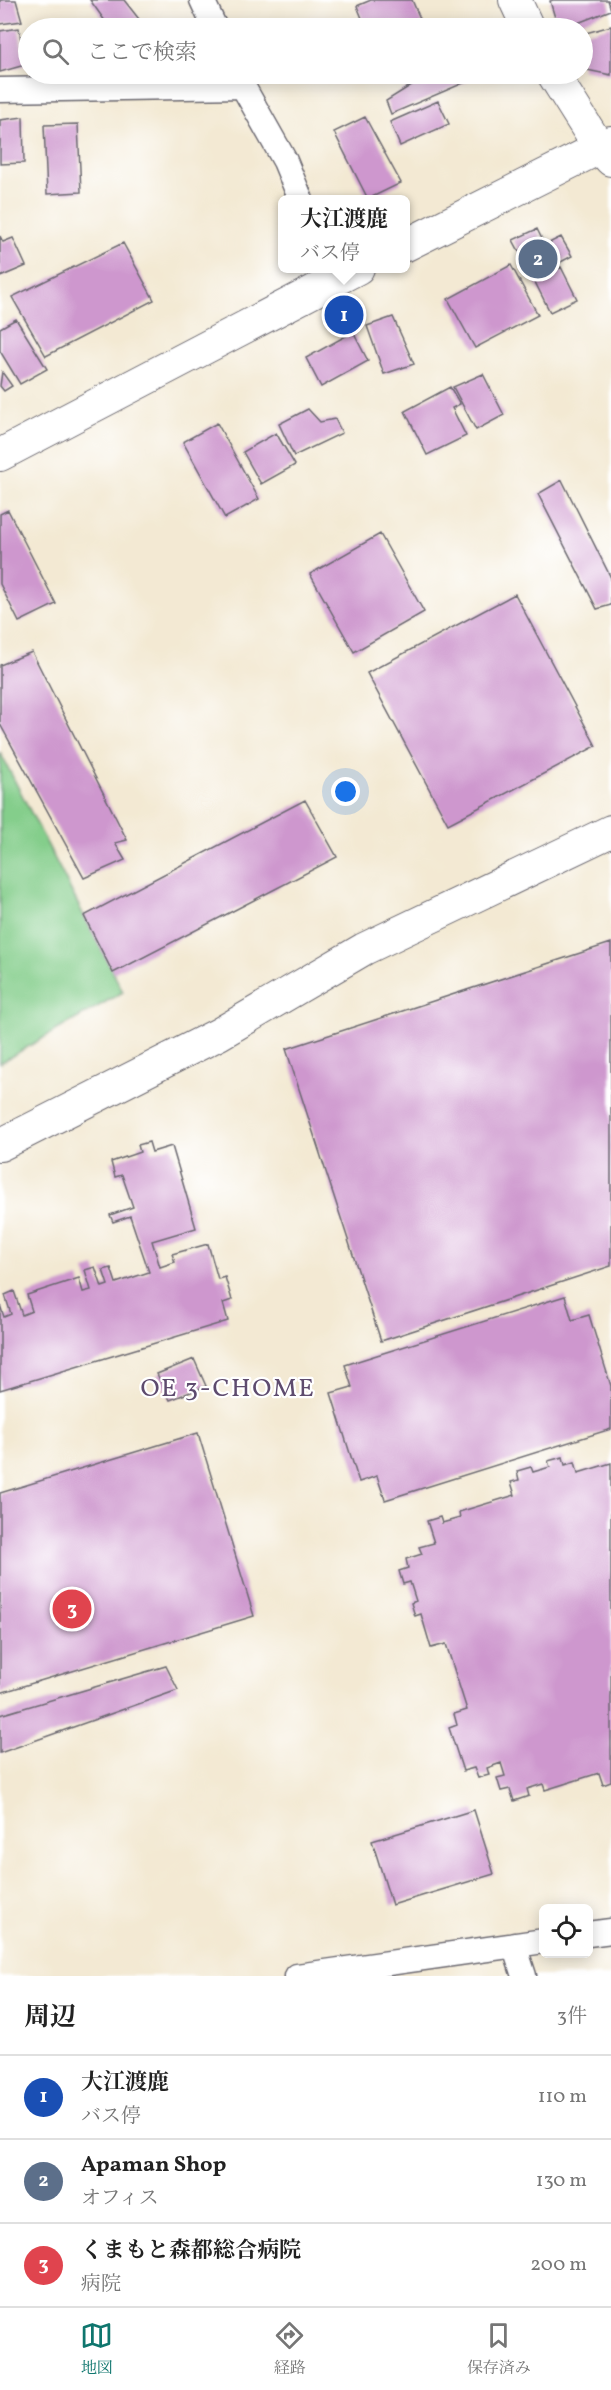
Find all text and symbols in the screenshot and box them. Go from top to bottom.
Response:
search box [18,18,593,84]
icon: search [39,35,72,68]
text: ここで検索 [87,38,197,69]
popup [278,195,410,273]
text: 大江渡鹿 [300,205,388,236]
pin: 2 [518,236,558,282]
text: バス停 [300,240,360,268]
pin: 1 [324,292,364,338]
your location [331,777,360,806]
district label: OE 3-CHOME [141,1371,315,1407]
pin: 3 [52,1586,92,1632]
map controls [539,1904,593,1958]
button: locate [539,1904,593,1958]
text: 周辺 [24,2000,76,2036]
text: 3件 [557,2003,587,2031]
text: 大江渡鹿 [81,2068,169,2099]
text: 1 [39,2083,48,2111]
text: 110 m [538,2083,587,2111]
text: バス停 [81,2103,141,2131]
text: Apaman Shop [81,2150,226,2181]
text: 2 [38,2167,49,2195]
text: 130 m [536,2167,587,2195]
text: オフィス [81,2185,159,2213]
text: くまもと森都総合病院 [81,2236,301,2267]
text: 3 [38,2251,49,2279]
text: 200 m [530,2251,587,2279]
text: 病院 [81,2271,121,2299]
tab: 地図 [80,2319,113,2380]
tab: 経路 [273,2319,306,2380]
tab: 保存済み [467,2319,531,2380]

